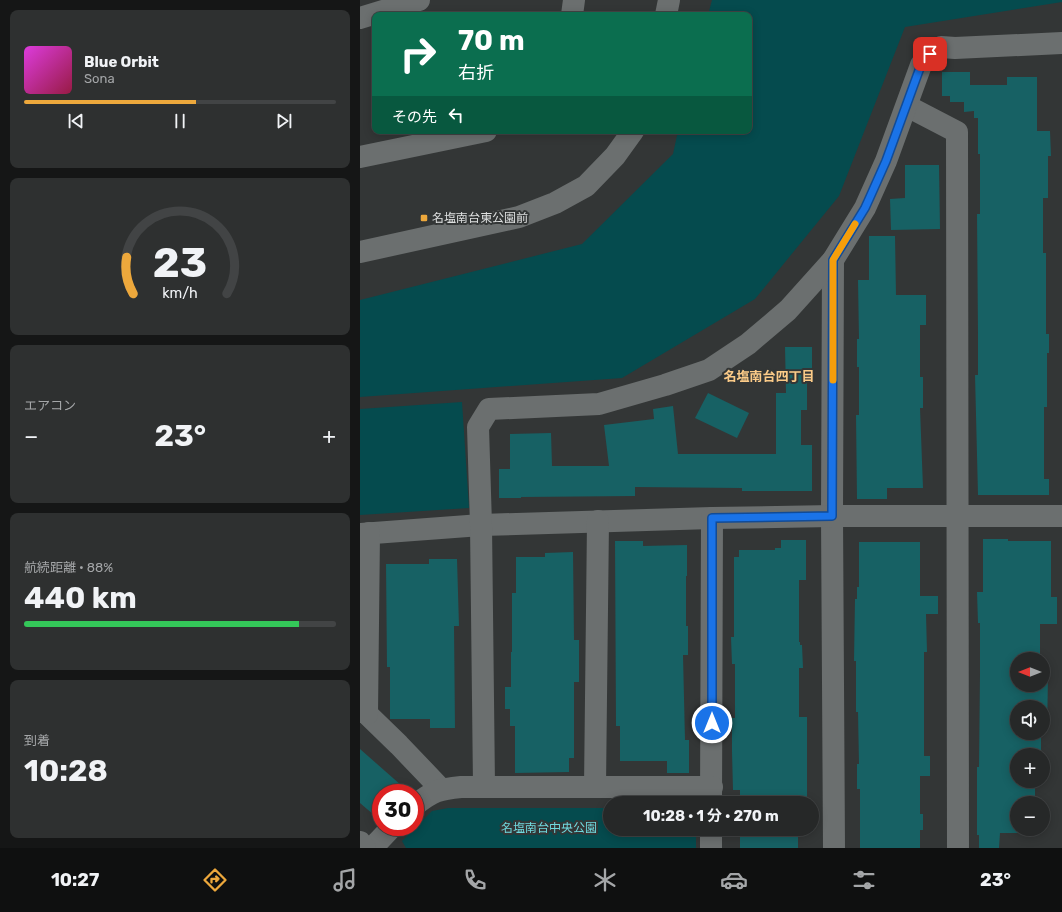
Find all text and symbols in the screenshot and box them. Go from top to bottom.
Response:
text: 70 m [458,24,525,57]
icon: right [392,28,444,80]
pin [913,37,947,71]
icon: arrive [919,43,941,65]
text: Blue Orbit [84,53,159,71]
text: 右折 [458,62,494,84]
text: Sona [84,71,115,86]
icon: left [445,104,467,126]
text: その先 [392,108,437,126]
icon: previous [65,110,87,132]
icon: pause [169,110,191,132]
icon: next [273,110,295,132]
place label: 名塩南台東公園前 [432,211,528,225]
marker: 名塩南台東公園前 [419,213,429,223]
text: 23 [153,238,207,287]
text: km/h [162,285,198,302]
district label: 名塩南台四丁目 [723,369,815,384]
text: エアコン [24,398,76,413]
text: 23° [154,418,206,454]
text: − [24,423,38,450]
text: + [322,423,336,450]
text: 航続距離 · 88% [24,560,113,575]
text: 440 km [24,580,137,616]
north arrow [1010,652,1050,692]
map controls [1010,652,1050,836]
button: sound [1010,700,1050,740]
position arrow [691,702,733,744]
text: 到着 [24,733,50,748]
button: + [1010,748,1050,788]
text: 10:28 [24,753,108,789]
speed limit sign: 30 [372,784,424,836]
button: − [1010,796,1050,836]
text: 10:28 · 1 分 · 270 m [643,807,779,825]
park label: 名塩南台中央公園 [501,821,597,835]
icon: directions [201,866,229,894]
icon: music [331,866,359,894]
icon: phone [461,866,489,894]
icon: climate [591,866,619,894]
icon: car [720,866,748,894]
icon: filters [850,866,878,894]
text: 10:27 [51,869,99,891]
text: 23° [980,869,1011,891]

